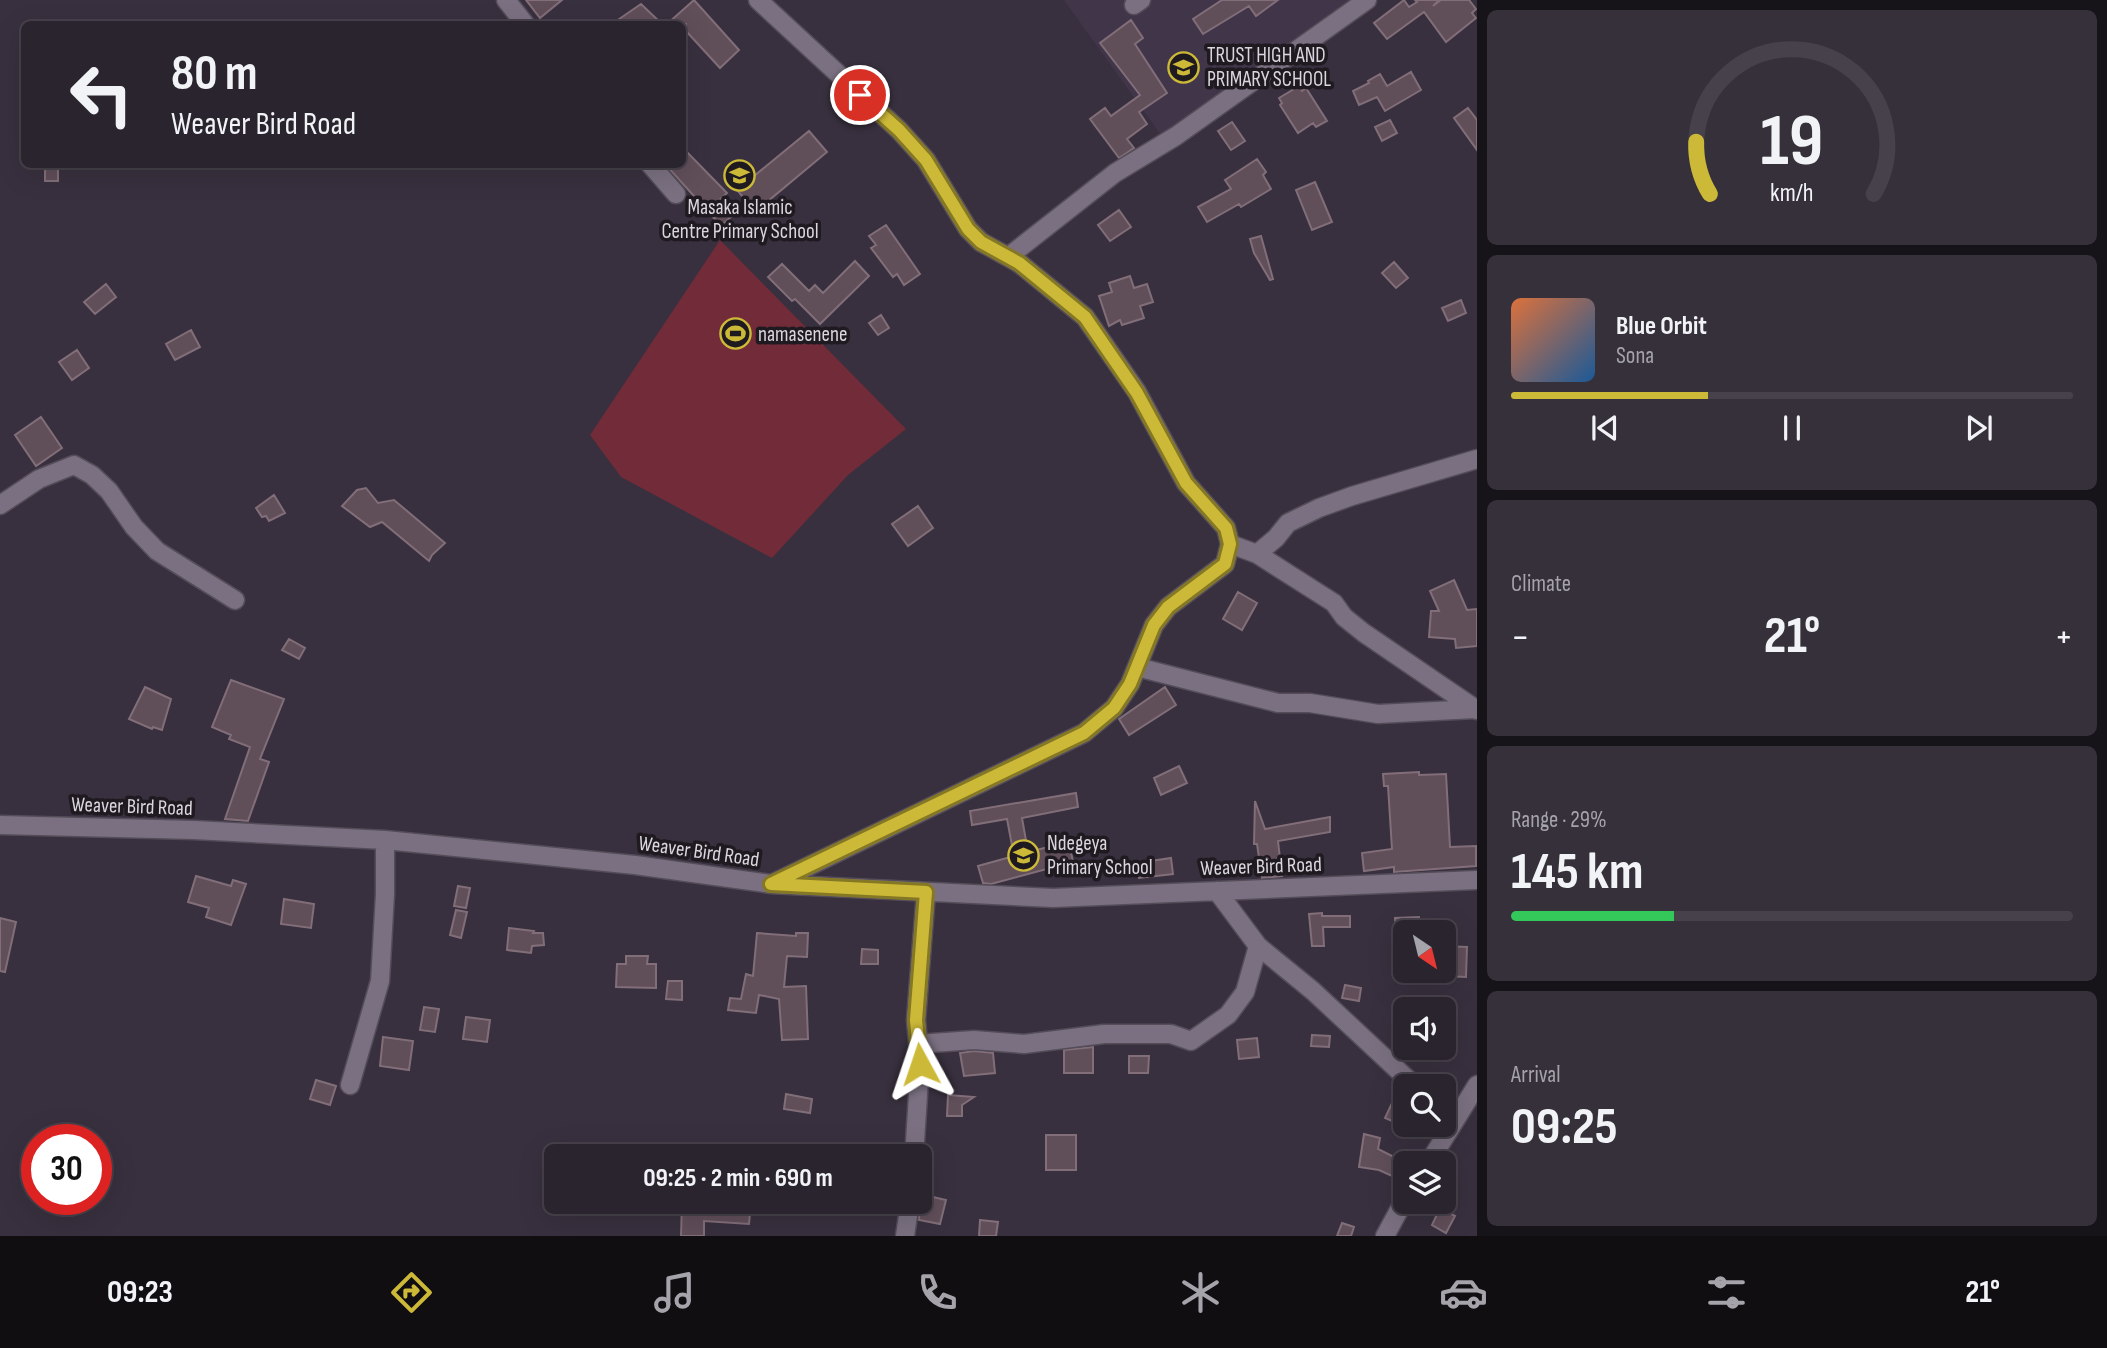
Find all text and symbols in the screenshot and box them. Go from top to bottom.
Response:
place label: TRUST HIGH AND PRIMARY SCHOOL [1207,43,1331,92]
text: 80 m [171,45,258,104]
icon: left [56,49,147,140]
school or university icon: TRUST HIGH AND PRIMARY SCHOOL [1167,50,1201,84]
pin [830,65,890,125]
icon: arrive [841,76,879,114]
text: 19 [1760,98,1824,186]
text: Weaver Bird Road [171,105,356,144]
school or university icon: Masaka Islamic Centre Primary School [723,158,757,192]
text: km/h [1770,177,1814,208]
place label: Masaka Islamic Centre Primary School [661,195,819,244]
text: Blue Orbit [1616,311,1707,342]
sports icon: namasenene [718,317,752,351]
place label: namasenene [758,322,847,347]
text: Sona [1616,342,1654,370]
icon: previous [1586,409,1624,447]
icon: pause [1773,409,1811,447]
icon: next [1960,409,1998,447]
text: Climate [1511,570,1571,598]
text: 21° [1764,605,1820,668]
text: − [1511,615,1530,660]
text: + [2054,615,2073,660]
street label: Weaver Bird Road [71,792,193,821]
text: Range · 29% [1511,806,1607,834]
street label: Weaver Bird Road [637,831,761,872]
place label: Ndegeya Primary School [1047,831,1153,880]
school or university icon: Ndegeya Primary School [1007,838,1041,872]
text: 145 km [1511,841,1643,904]
street label: Weaver Bird Road [1200,852,1322,881]
north arrow [1393,920,1456,984]
map controls [1393,920,1456,1214]
button: sound [1393,997,1456,1060]
position arrow [883,1027,957,1101]
text: Arrival [1511,1061,1560,1089]
button: search [1393,1074,1456,1137]
text: 09:25 [1511,1096,1618,1159]
speed limit sign: 30 [21,1124,112,1215]
button: layers [1393,1151,1456,1214]
text: 09:25 · 2 min · 690 m [643,1163,833,1194]
icon: directions [387,1268,436,1317]
icon: music [650,1268,699,1317]
icon: phone [913,1268,962,1317]
icon: climate [1176,1268,1225,1317]
icon: car [1439,1268,1488,1317]
icon: filters [1702,1268,1751,1317]
text: 09:23 [107,1273,173,1312]
text: 21° [1965,1273,2000,1312]

